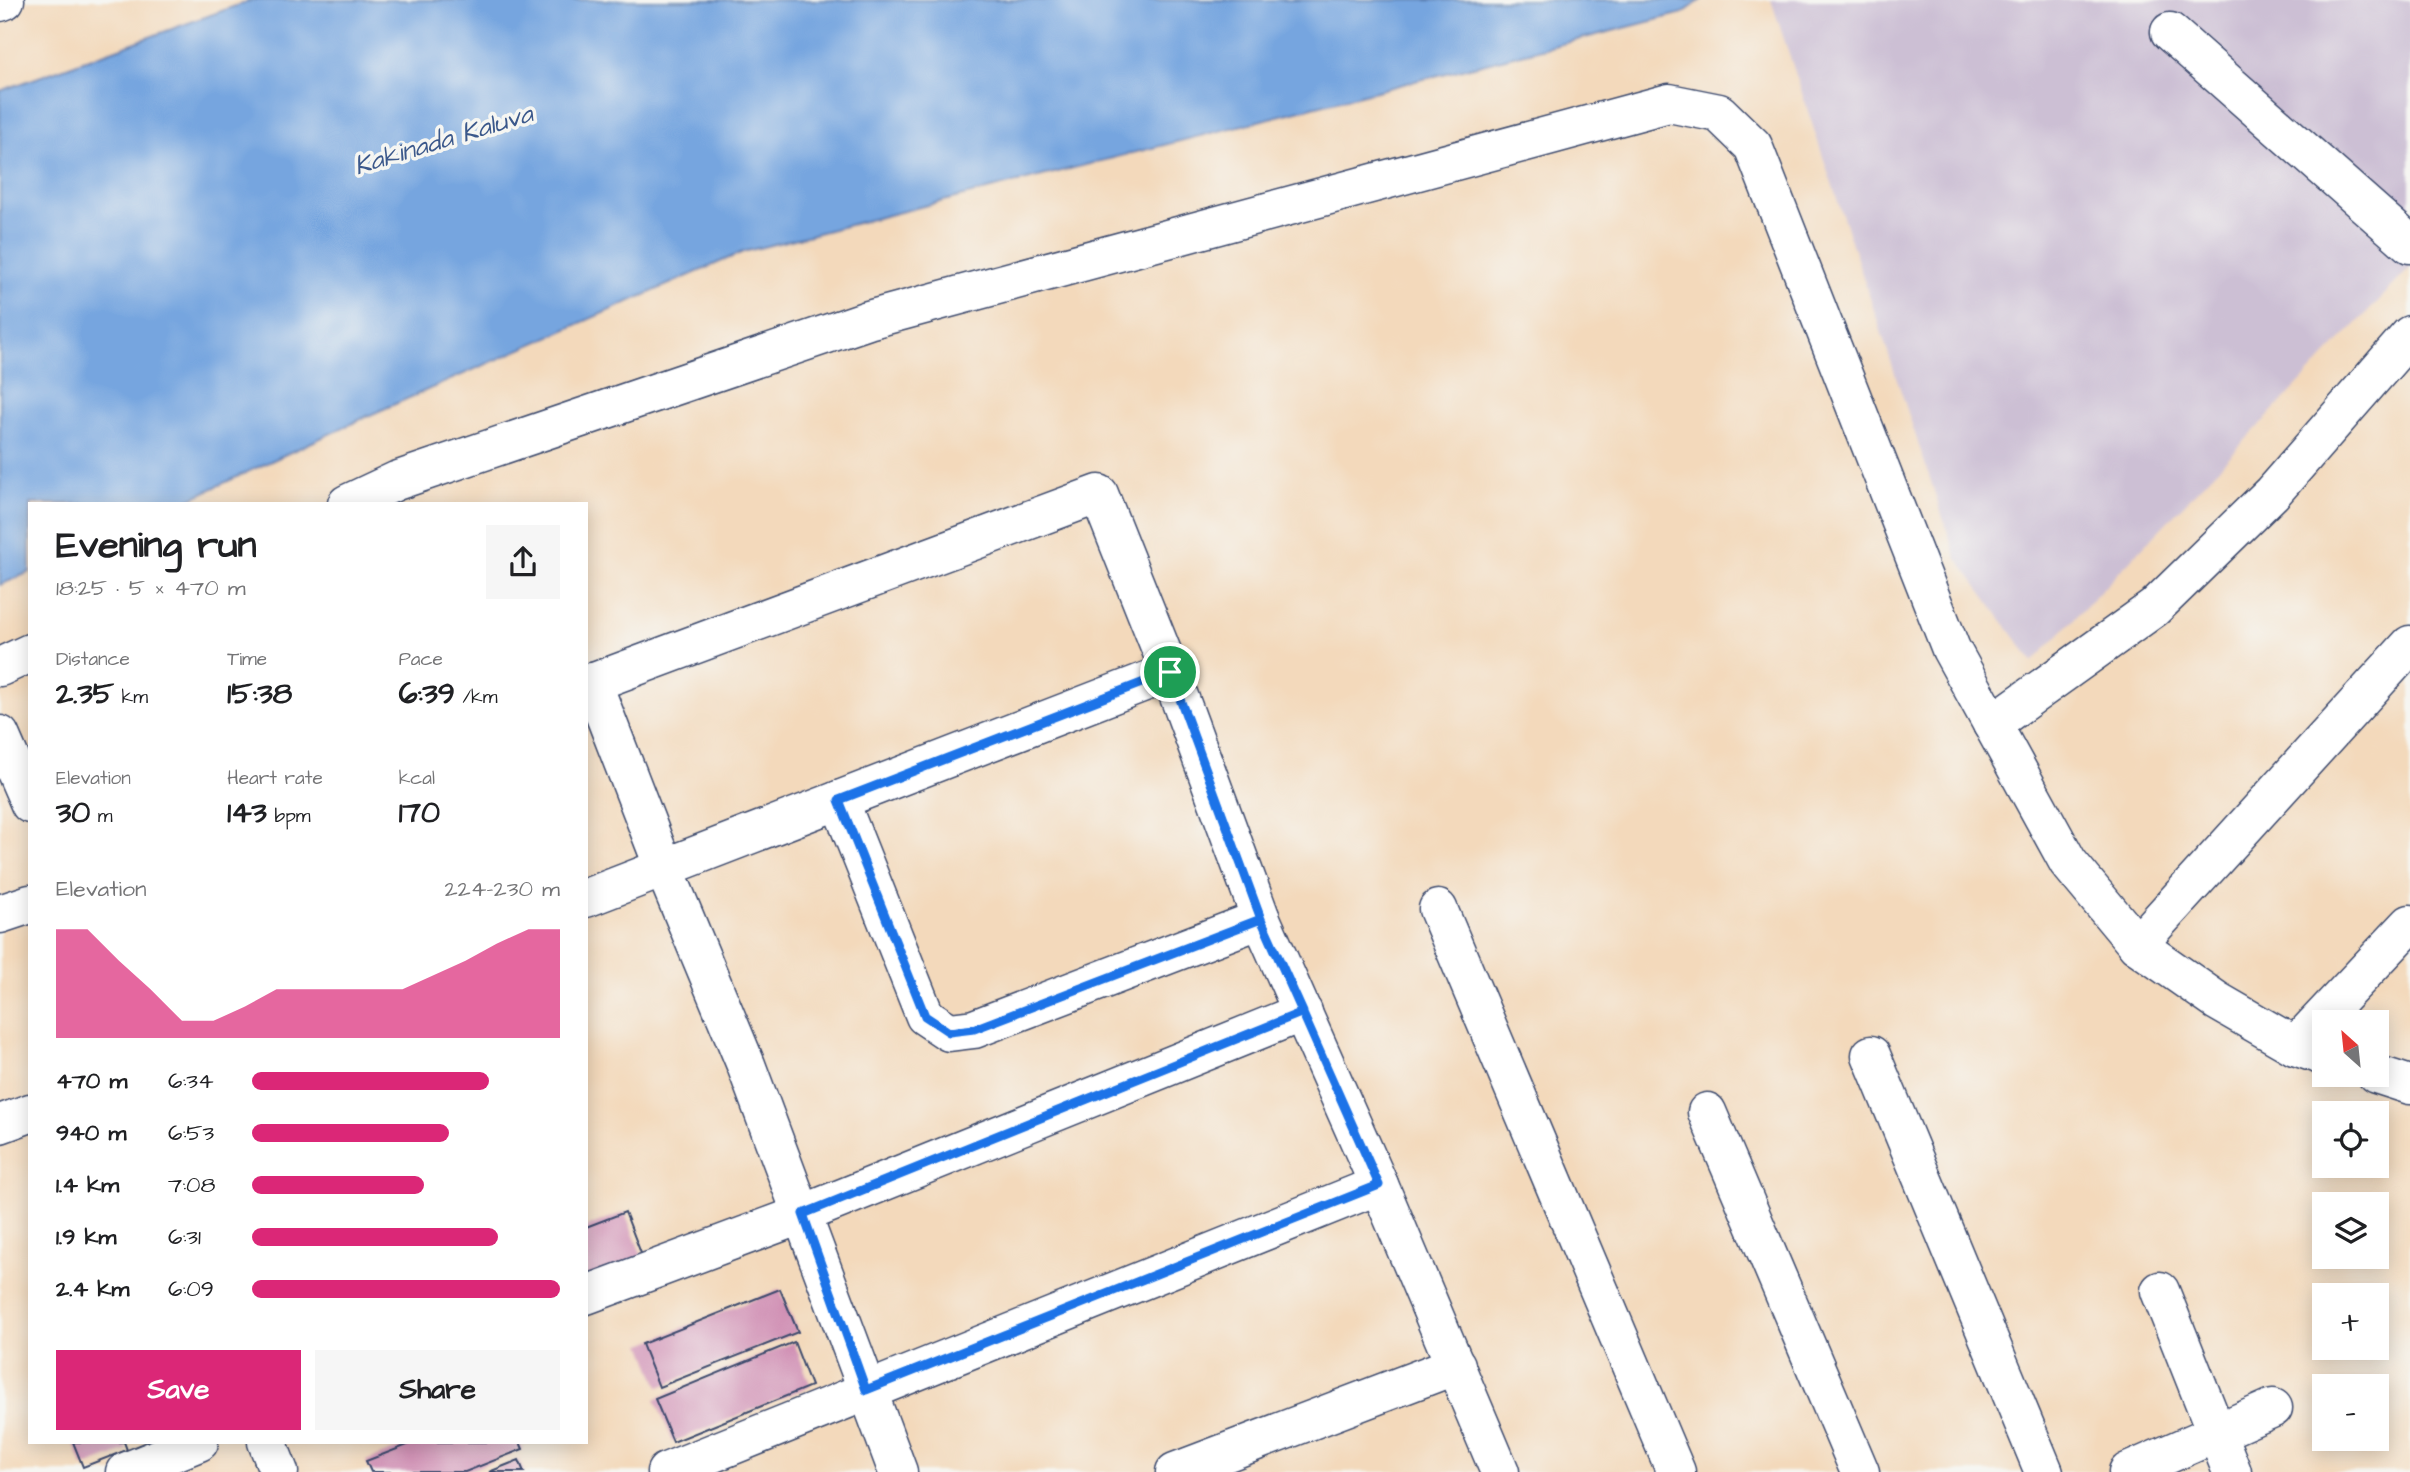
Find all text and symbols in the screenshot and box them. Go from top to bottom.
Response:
water label: Kakinada Kaluva [350,95,539,184]
text: Evening run [56,520,257,572]
button: share [486,525,560,599]
text: 18:25 · 5 × 470 m [56,572,246,604]
pin [1140,642,1200,702]
text: Distance [56,646,130,673]
text: Time [227,646,267,673]
text: Pace [399,646,443,673]
icon: arrive [1151,653,1189,691]
text: 2.35 [56,673,114,715]
text: 15:38 [227,673,292,715]
text: 6:39 [399,673,455,715]
text: km [114,684,148,711]
text: /km [455,684,498,711]
text: Elevation [56,765,131,792]
text: Heart rate [227,765,323,792]
text: kcal [399,765,435,792]
text: 30 [56,792,90,834]
text: 143 [227,792,267,834]
text: 170 [399,792,440,834]
text: m [90,803,113,830]
text: bpm [267,803,311,830]
text: Elevation [56,873,147,905]
text: 224–230 m [444,873,560,905]
north arrow [2312,1010,2389,1087]
map controls [2312,1010,2389,1451]
text: 470 m [56,1065,127,1097]
text: 6:34 [168,1065,214,1097]
button: locate [2312,1101,2389,1178]
text: 940 m [56,1117,126,1149]
text: 6:53 [168,1117,214,1149]
text: 1.4 km [56,1169,119,1201]
text: 7:08 [168,1169,215,1201]
button: layers [2312,1192,2389,1269]
text: 1.9 km [56,1221,117,1253]
text: 6:31 [168,1221,201,1253]
text: 2.4 km [56,1273,129,1305]
text: 6:09 [168,1273,214,1305]
button: + [2312,1283,2389,1360]
button: Save [56,1350,301,1430]
button: Share [315,1350,560,1430]
button: − [2312,1374,2389,1451]

